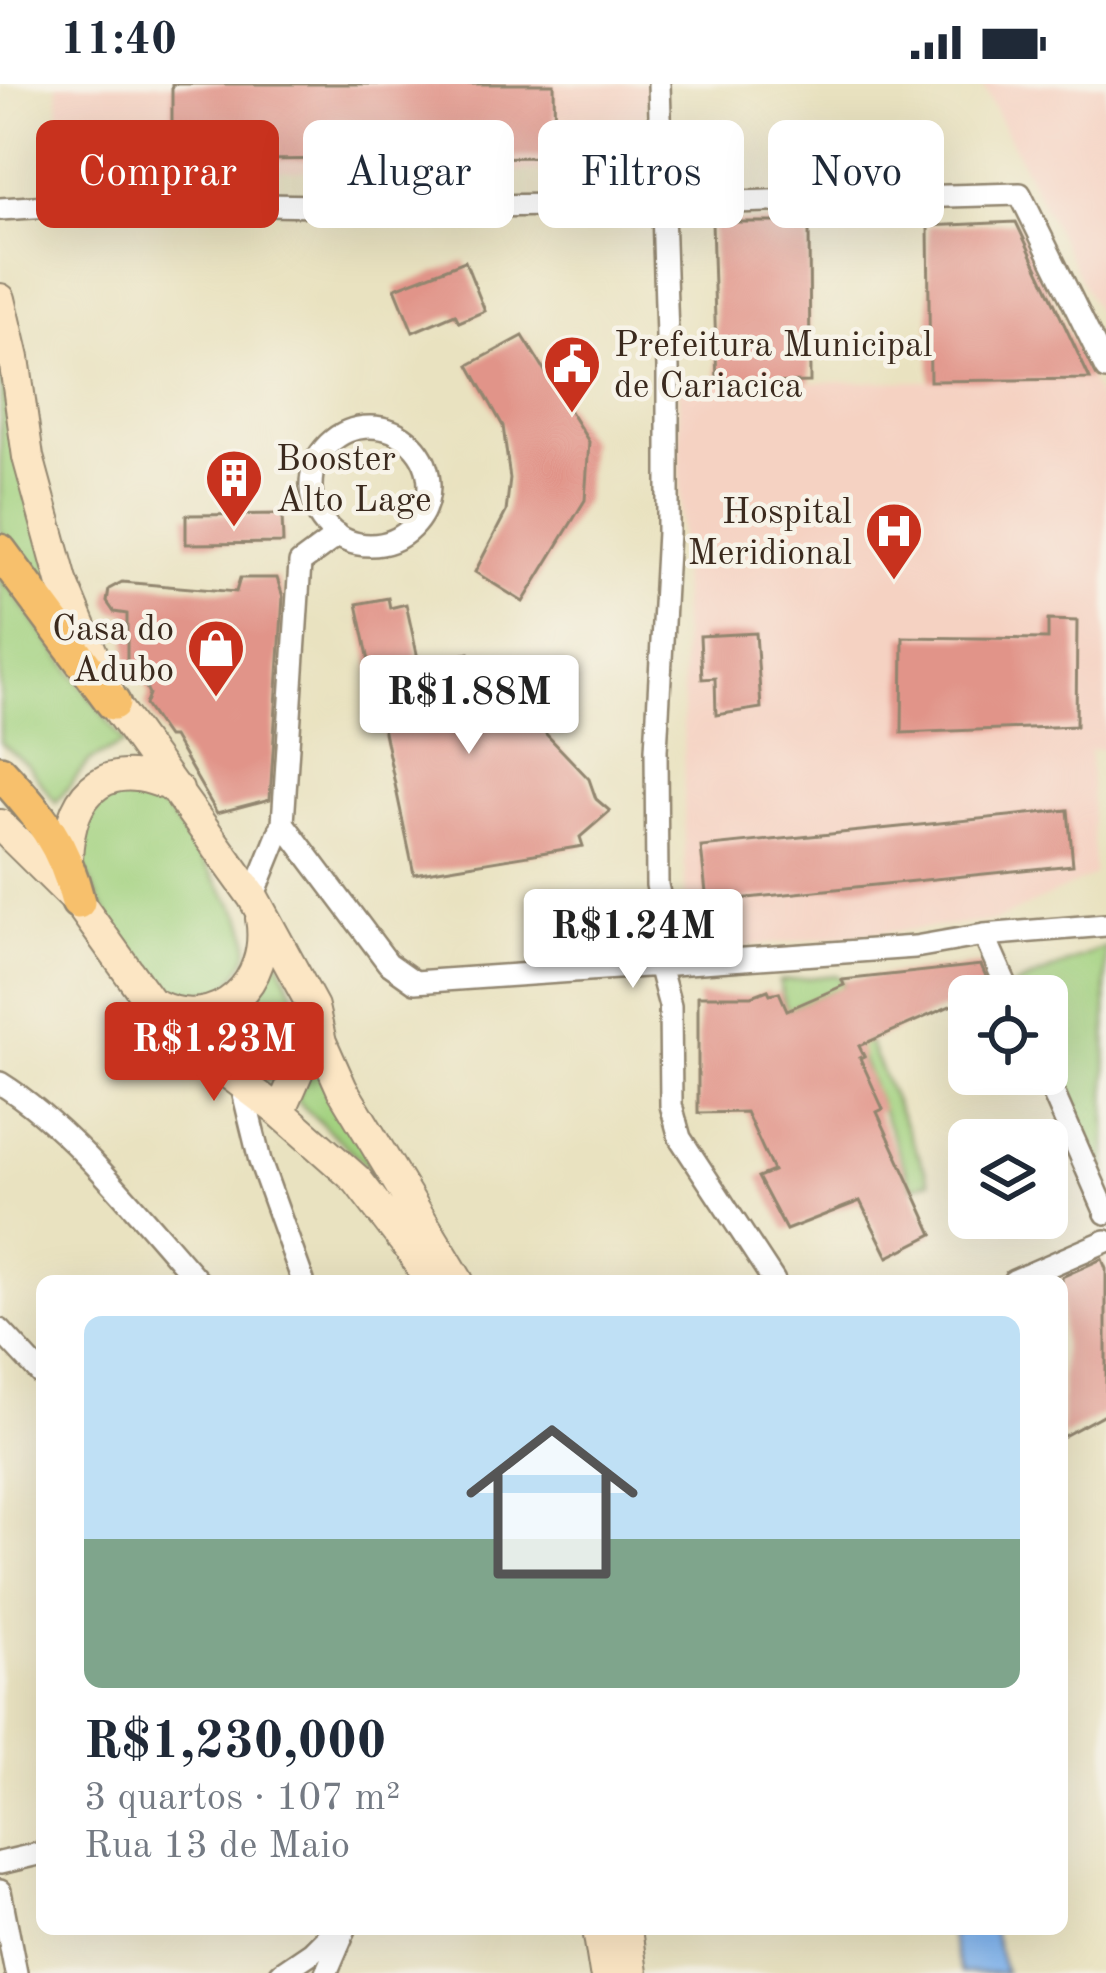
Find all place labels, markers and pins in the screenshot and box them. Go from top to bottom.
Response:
place label: Prefeitura Municipal de Cariacica [614,329,933,406]
public building icon: Prefeitura Municipal de Cariacica [541,333,603,415]
place label: Booster Alto Lage [276,443,432,520]
building icon: Booster Alto Lage [203,447,265,529]
place label: Hospital Meridional [687,496,852,573]
hospital icon: Hospital Meridional [863,500,925,582]
place label: Casa do Adubo [52,613,174,690]
shop icon: Casa do Adubo [185,617,247,699]
pin: R$1.88M [358,655,580,757]
pin: R$1.24M [522,889,744,991]
pin: R$1.23M [103,1002,325,1104]

